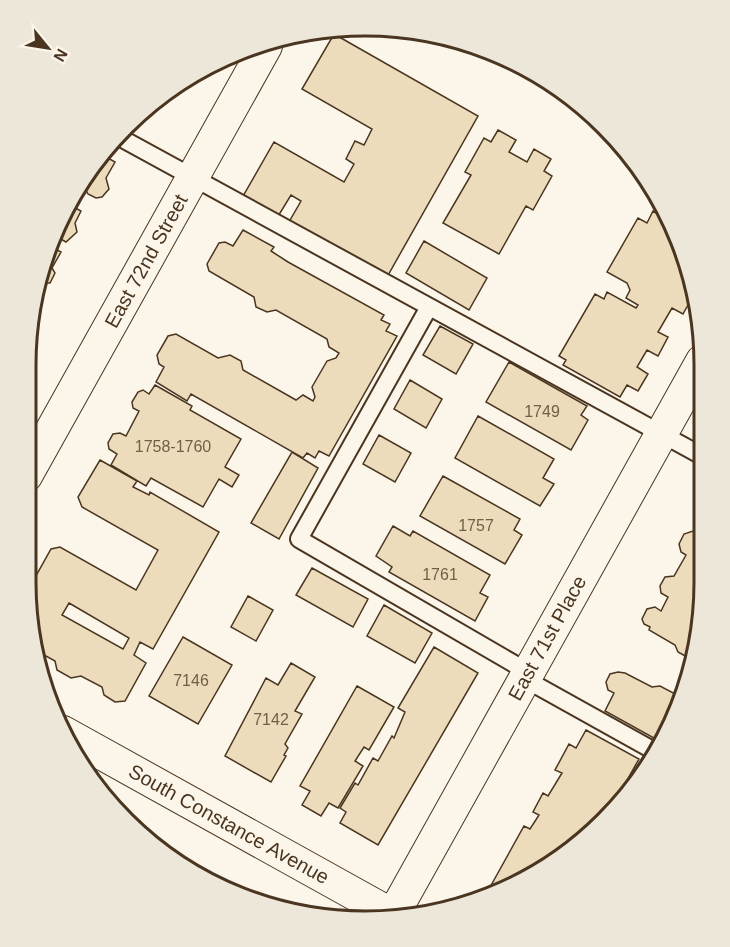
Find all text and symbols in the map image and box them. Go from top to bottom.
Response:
north arrow [18,18,78,78]
text: N [50,46,71,65]
street label: East 72nd Street [100,190,192,331]
house number: 1749 [524,403,560,420]
house number: 1758-1760 [135,438,211,455]
house number: 1757 [458,517,494,534]
house number: 1761 [422,566,458,583]
street label: East 71st Place [504,572,590,704]
house number: 7146 [173,672,209,689]
house number: 7142 [253,711,289,728]
street label: South Constance Avenue [125,760,333,888]

